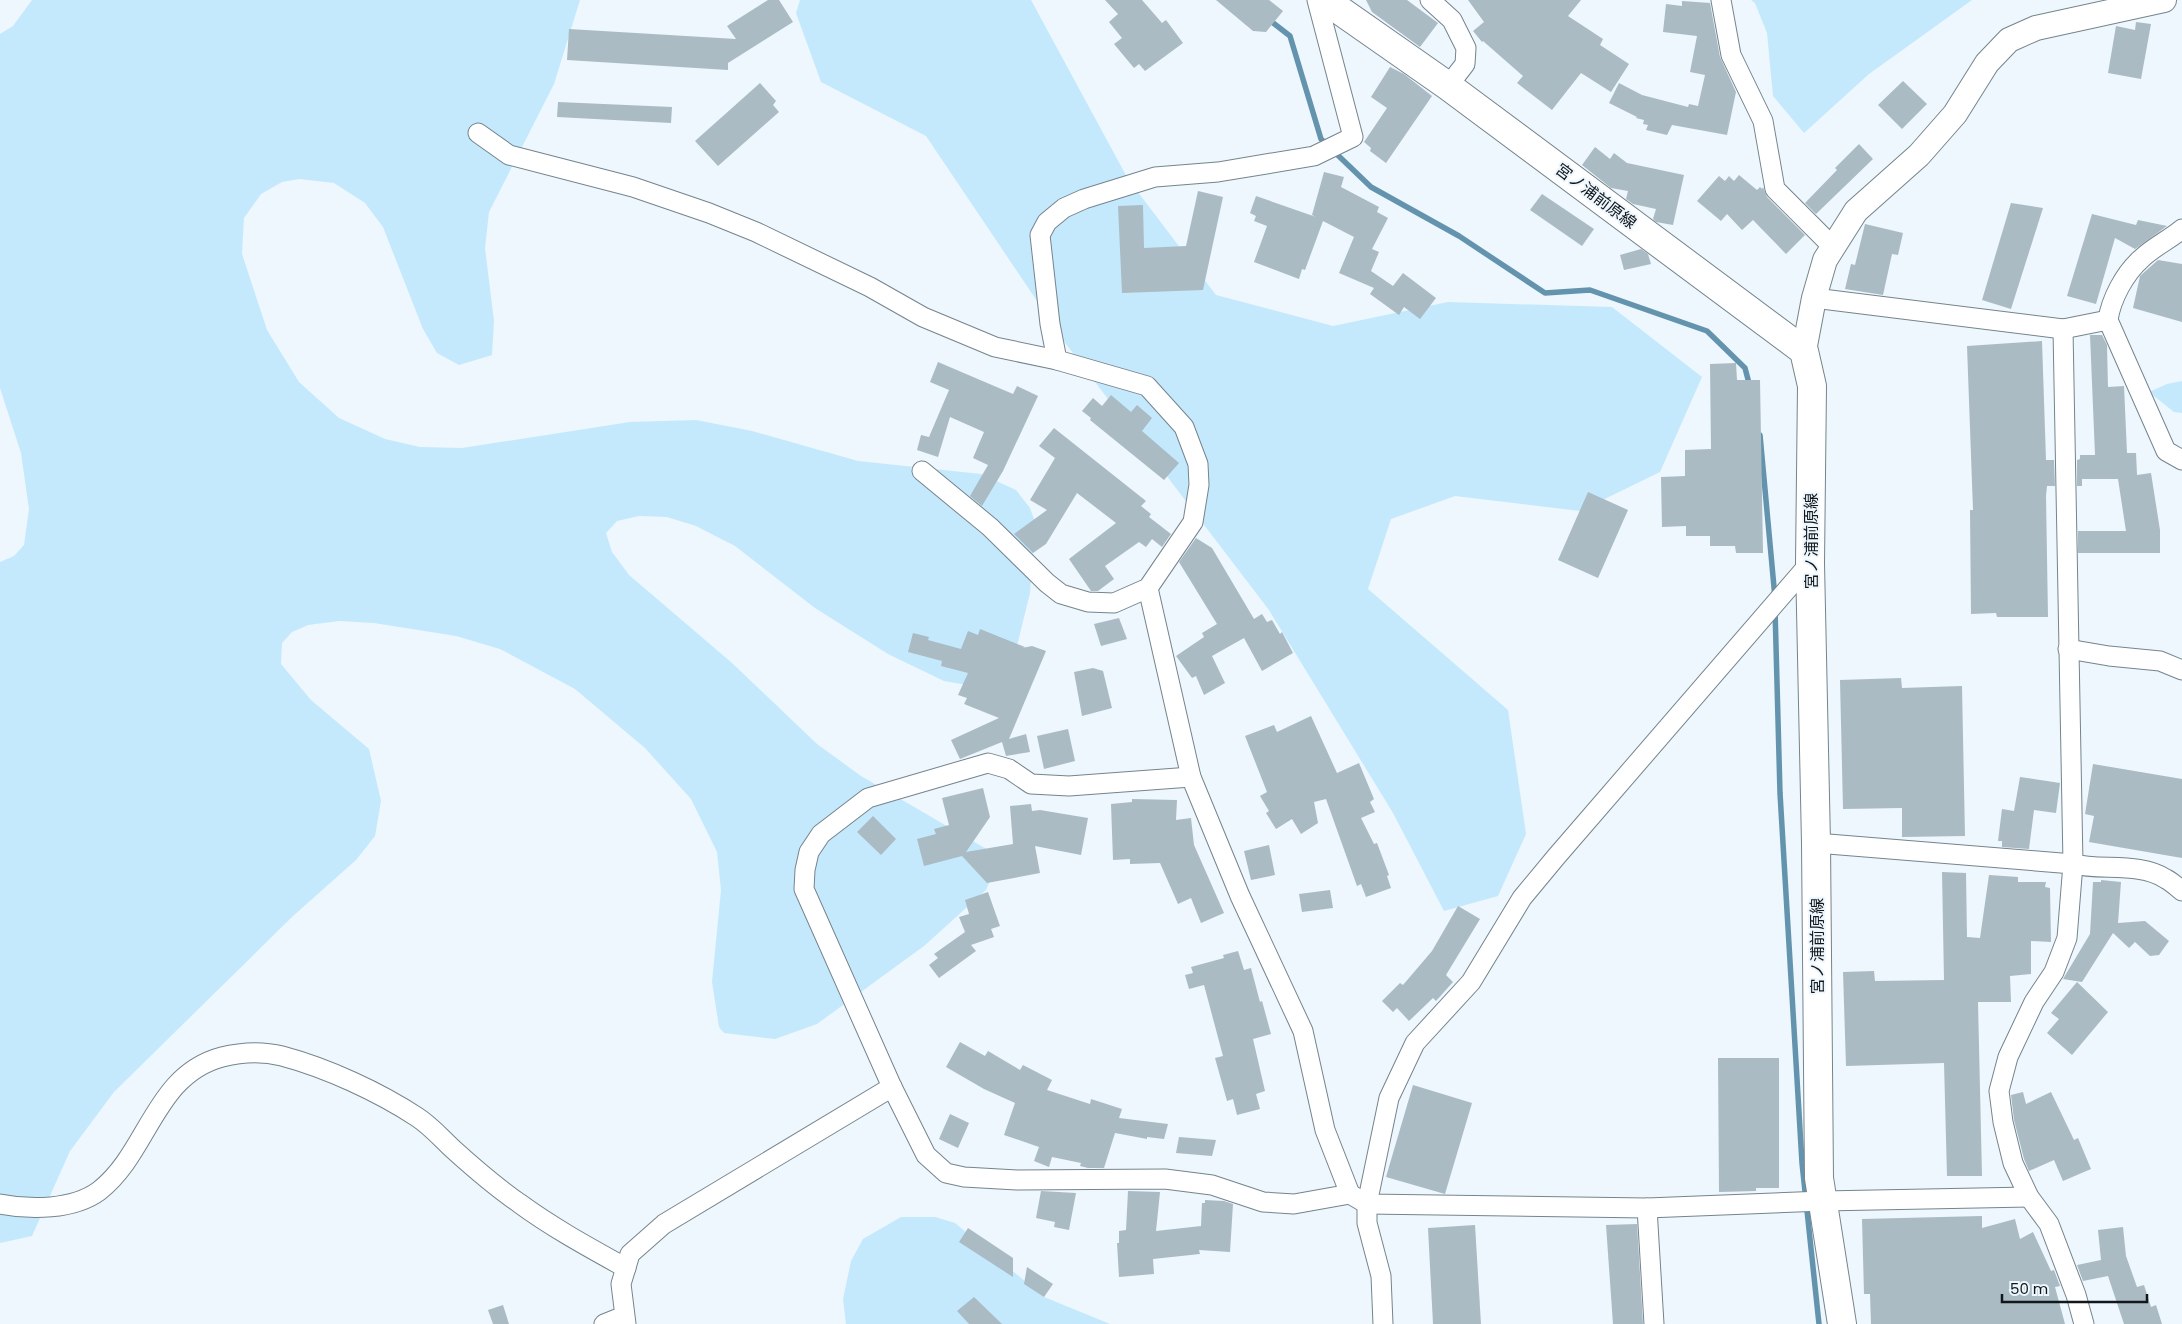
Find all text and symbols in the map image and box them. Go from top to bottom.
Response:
street label: 宮ノ浦前原線 [1551,158,1641,234]
street label: 宮ノ浦前原線 [1800,493,1823,589]
street label: 宮ノ浦前原線 [1806,898,1829,994]
scale bar [2002,1272,2147,1304]
text: 50 m [2010,1278,2048,1299]

